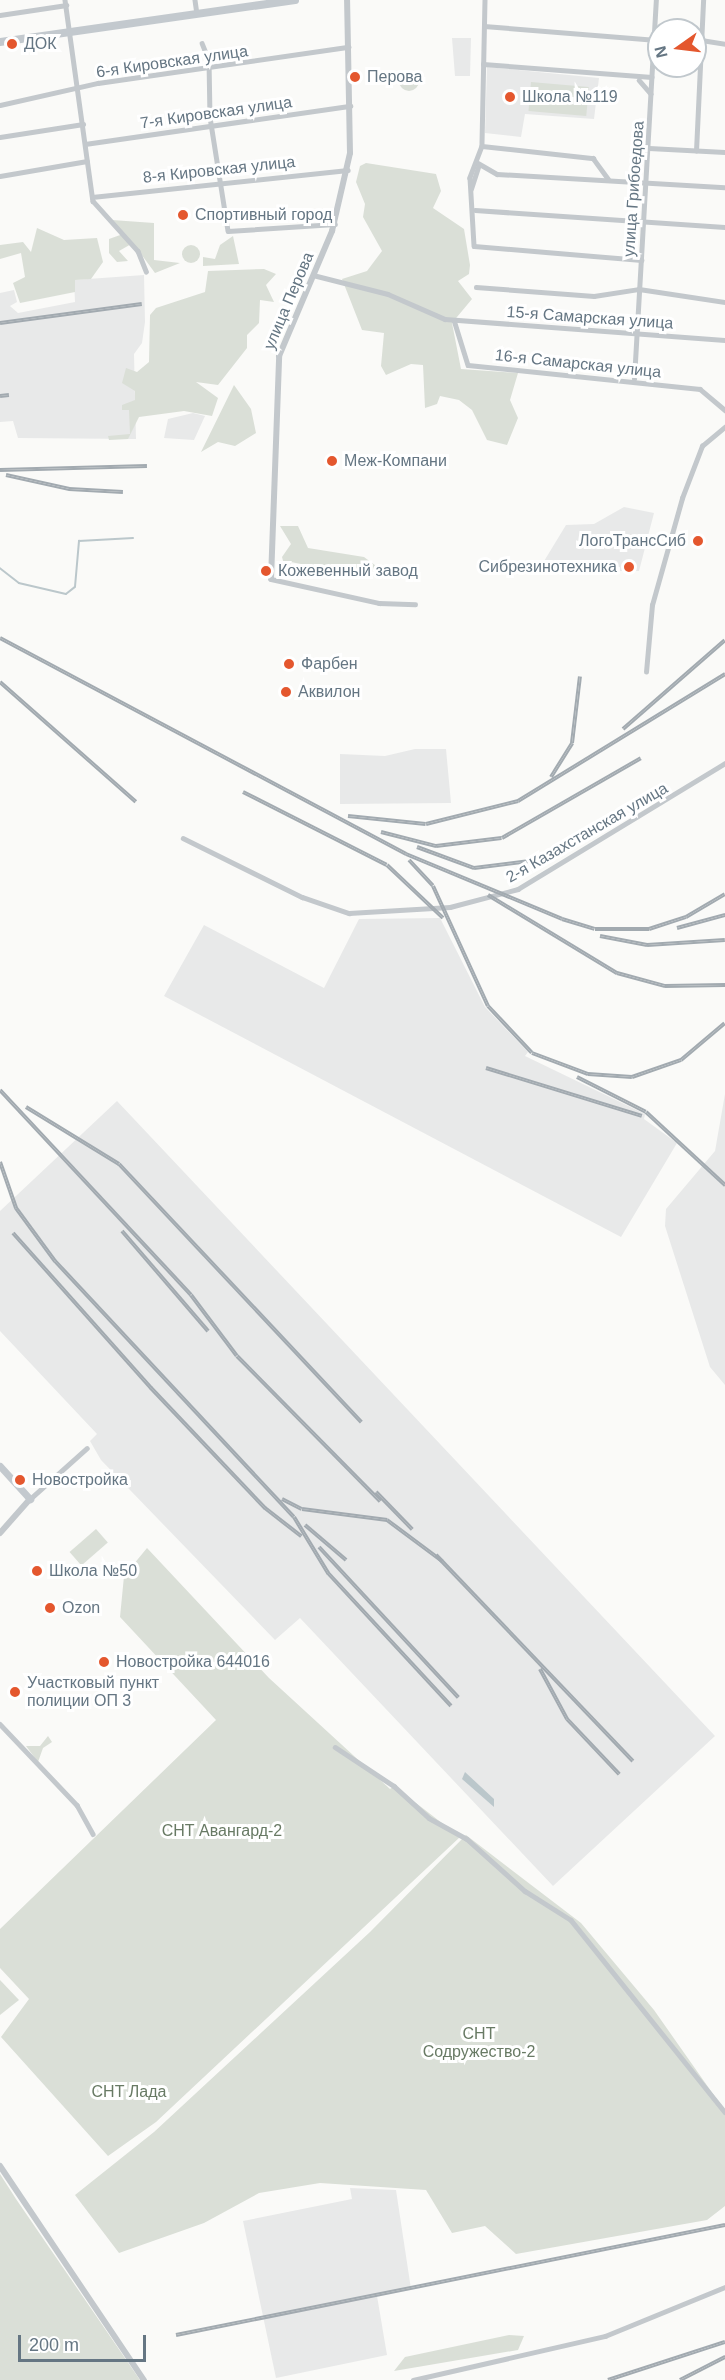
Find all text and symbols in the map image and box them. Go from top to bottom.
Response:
north arrow [647,18,707,78]
place label: ДОК [24,34,57,54]
marker: ДОК [5,37,19,51]
street label: 6-я Кировская улица [95,42,249,82]
text: N [651,44,671,60]
place label: Перова [367,67,422,87]
marker: Перова [348,70,362,84]
place label: Школа №119 [522,87,618,107]
marker: Школа №119 [503,90,517,104]
street label: 7-я Кировская улица [139,93,293,133]
street label: улица Грибоедова [620,120,648,258]
street label: 8-я Кировская улица [142,152,296,188]
place label: Спортивный город [195,205,332,225]
marker: Спортивный город [176,208,190,222]
street label: улица Перова [260,249,318,353]
street label: 15-я Самарская улица [506,303,674,333]
street label: 16-я Самарская улица [494,346,662,382]
place label: Меж-Компани [344,451,447,471]
marker: Меж-Компани [325,454,339,468]
place label: ЛогоТрансСиб [579,531,686,551]
marker: ЛогоТрансСиб [691,534,705,548]
place label: Сибрезинотехника [479,557,617,577]
marker: Сибрезинотехника [622,560,636,574]
place label: Кожевенный завод [278,561,418,581]
marker: Кожевенный завод [259,564,273,578]
place label: Фарбен [301,654,358,674]
marker: Фарбен [282,657,296,671]
place label: Аквилон [298,682,360,702]
marker: Аквилон [279,685,293,699]
street label: 2-я Казахстанская улица [503,779,671,887]
place label: Новостройка [32,1470,128,1490]
marker: Новостройка [13,1473,27,1487]
place label: Школа №50 [49,1561,137,1581]
marker: Школа №50 [30,1564,44,1578]
place label: Ozon [62,1598,100,1618]
marker: Ozon [43,1601,57,1615]
place label: Новостройка 644016 [116,1652,270,1672]
marker: Новостройка 644016 [97,1655,111,1669]
place label: Участковый пункт полиции ОП 3 [27,1673,159,1711]
marker: Участковый пункт полиции ОП 3 [8,1685,22,1699]
park label: СНТ Авангард-2 [162,1821,282,1841]
park label: СНТ Содружество-2 [423,2024,535,2062]
park label: СНТ Лада [92,2082,166,2102]
scale bar [21,2323,148,2361]
text: 200 m [29,2335,79,2355]

